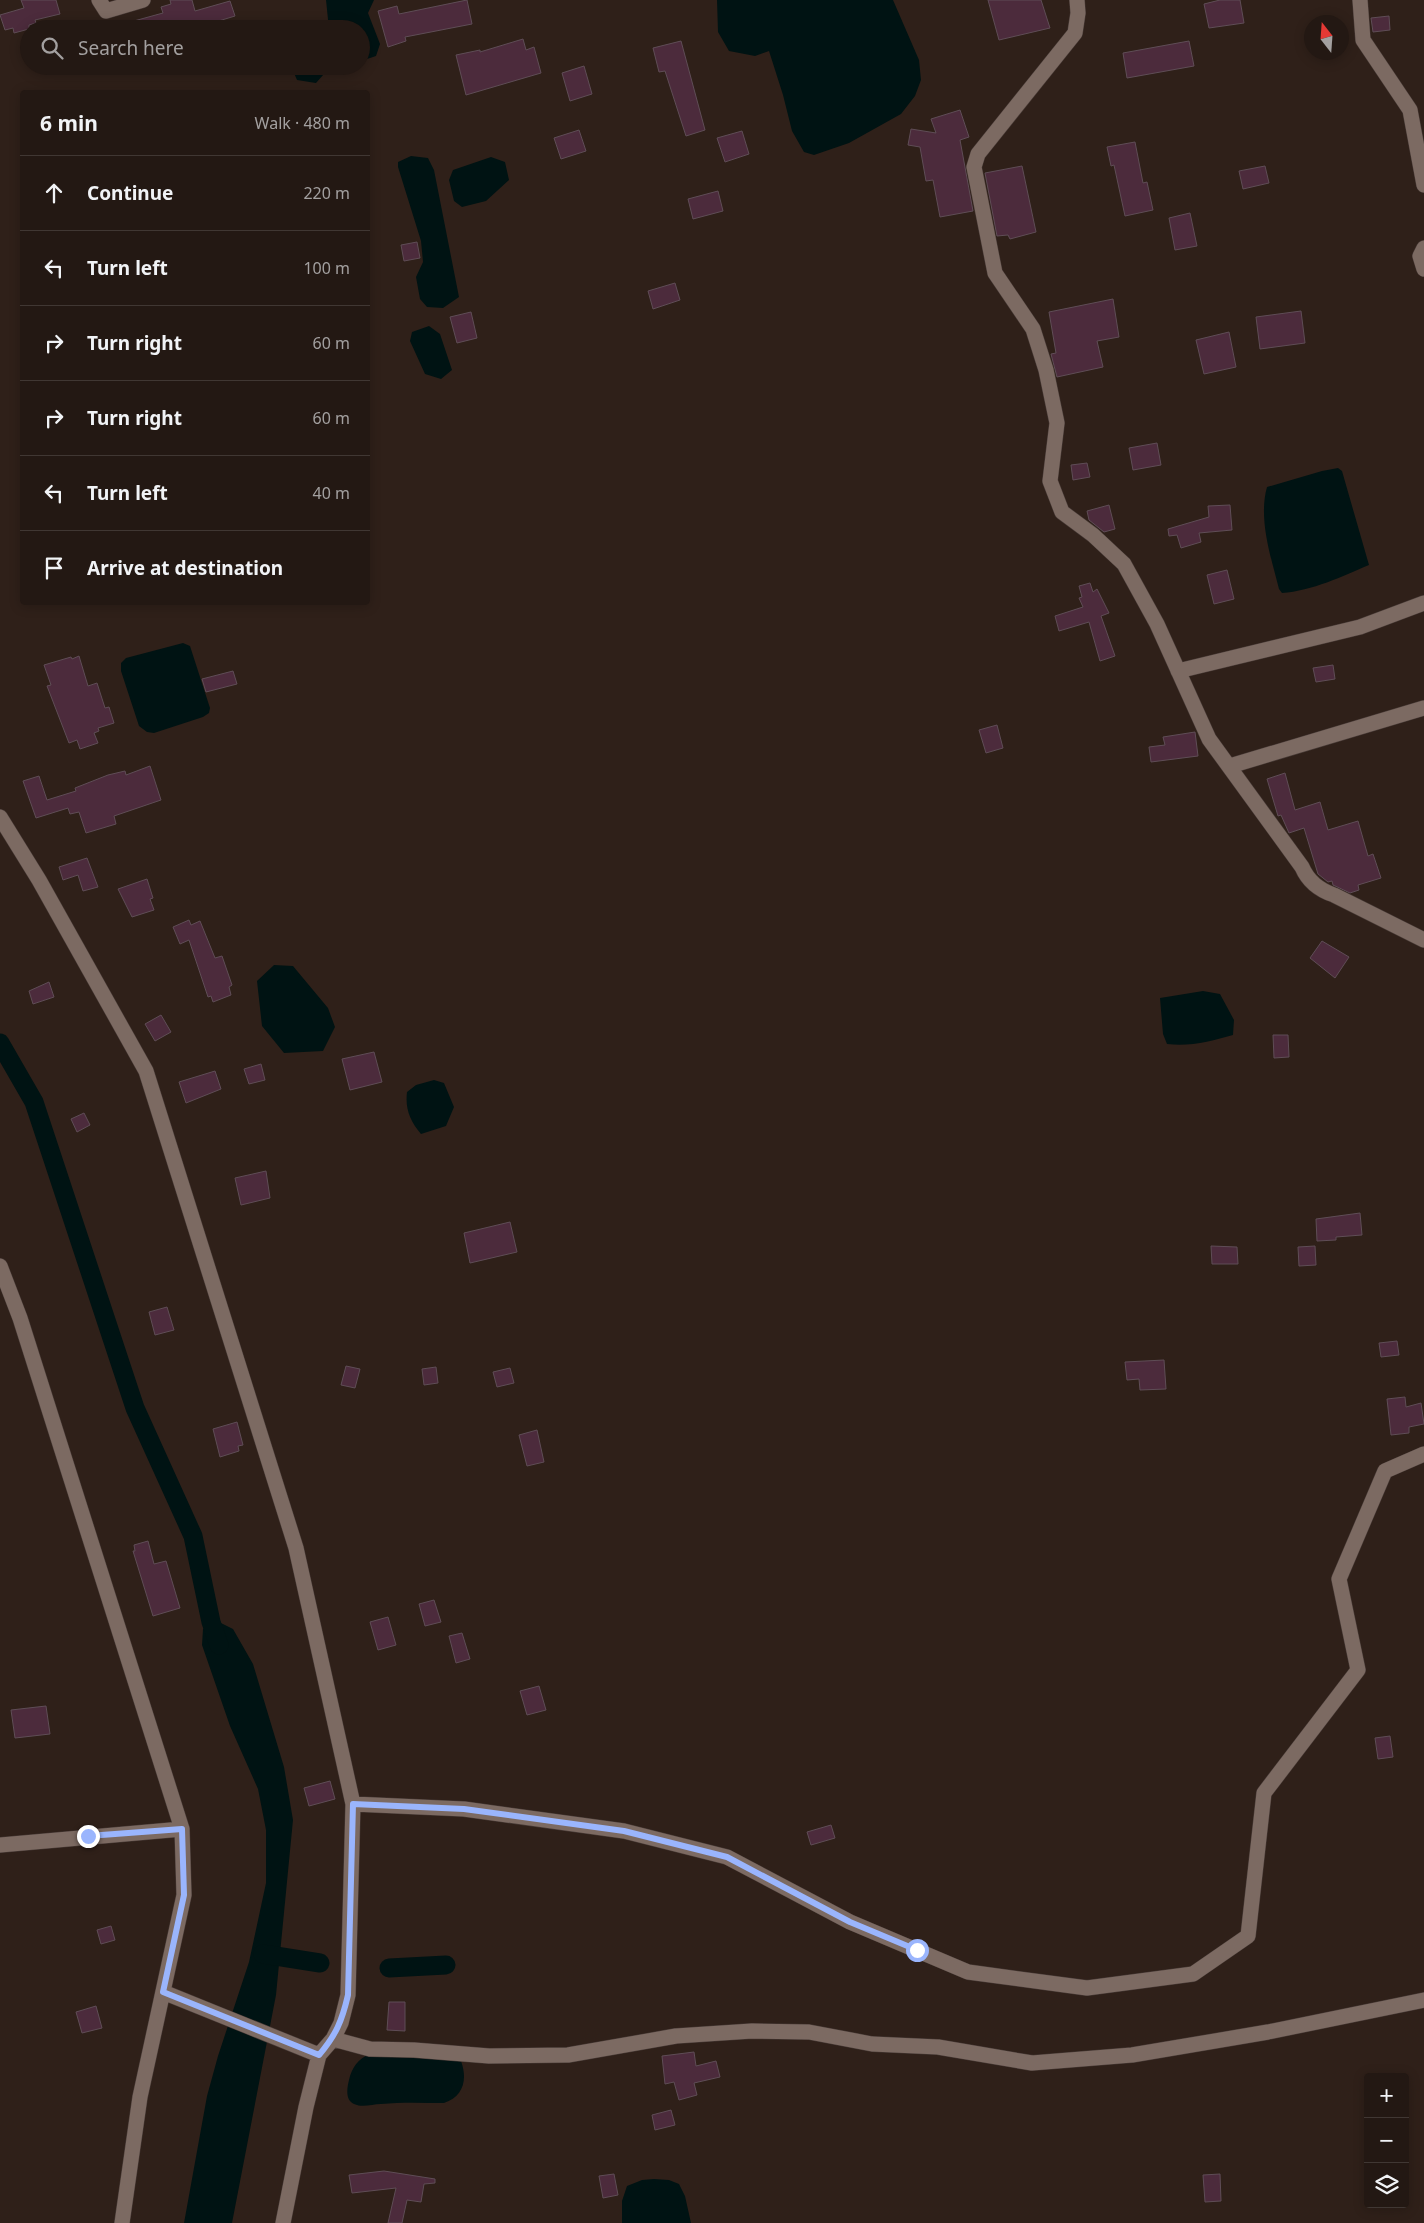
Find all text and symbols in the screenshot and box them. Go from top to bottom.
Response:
north arrow [1304,15,1349,60]
search box [20,20,370,75]
icon: search [38,34,66,62]
text: Search here [78,35,184,61]
text: 6 min [40,109,98,137]
text: Walk · 480 m [255,112,350,134]
icon: ahead [40,179,68,207]
text: Continue [87,180,173,206]
text: 220 m [303,182,350,204]
icon: left [40,254,68,282]
text: Turn left [87,255,168,281]
text: 100 m [303,257,350,279]
icon: right [40,329,68,357]
text: Turn right [87,330,182,356]
text: 60 m [313,332,350,354]
icon: right [40,404,68,432]
text: Turn right [87,405,182,431]
text: 60 m [313,407,350,429]
icon: left [40,479,68,507]
text: Turn left [87,480,168,506]
text: 40 m [313,482,350,504]
icon: arrive [40,554,68,582]
text: Arrive at destination [87,555,283,581]
route end [77,1825,100,1848]
route start [906,1939,929,1962]
map controls [1364,2073,1409,2208]
button: + [1364,2073,1409,2118]
button: − [1364,2118,1409,2163]
button: layers [1364,2163,1409,2208]

